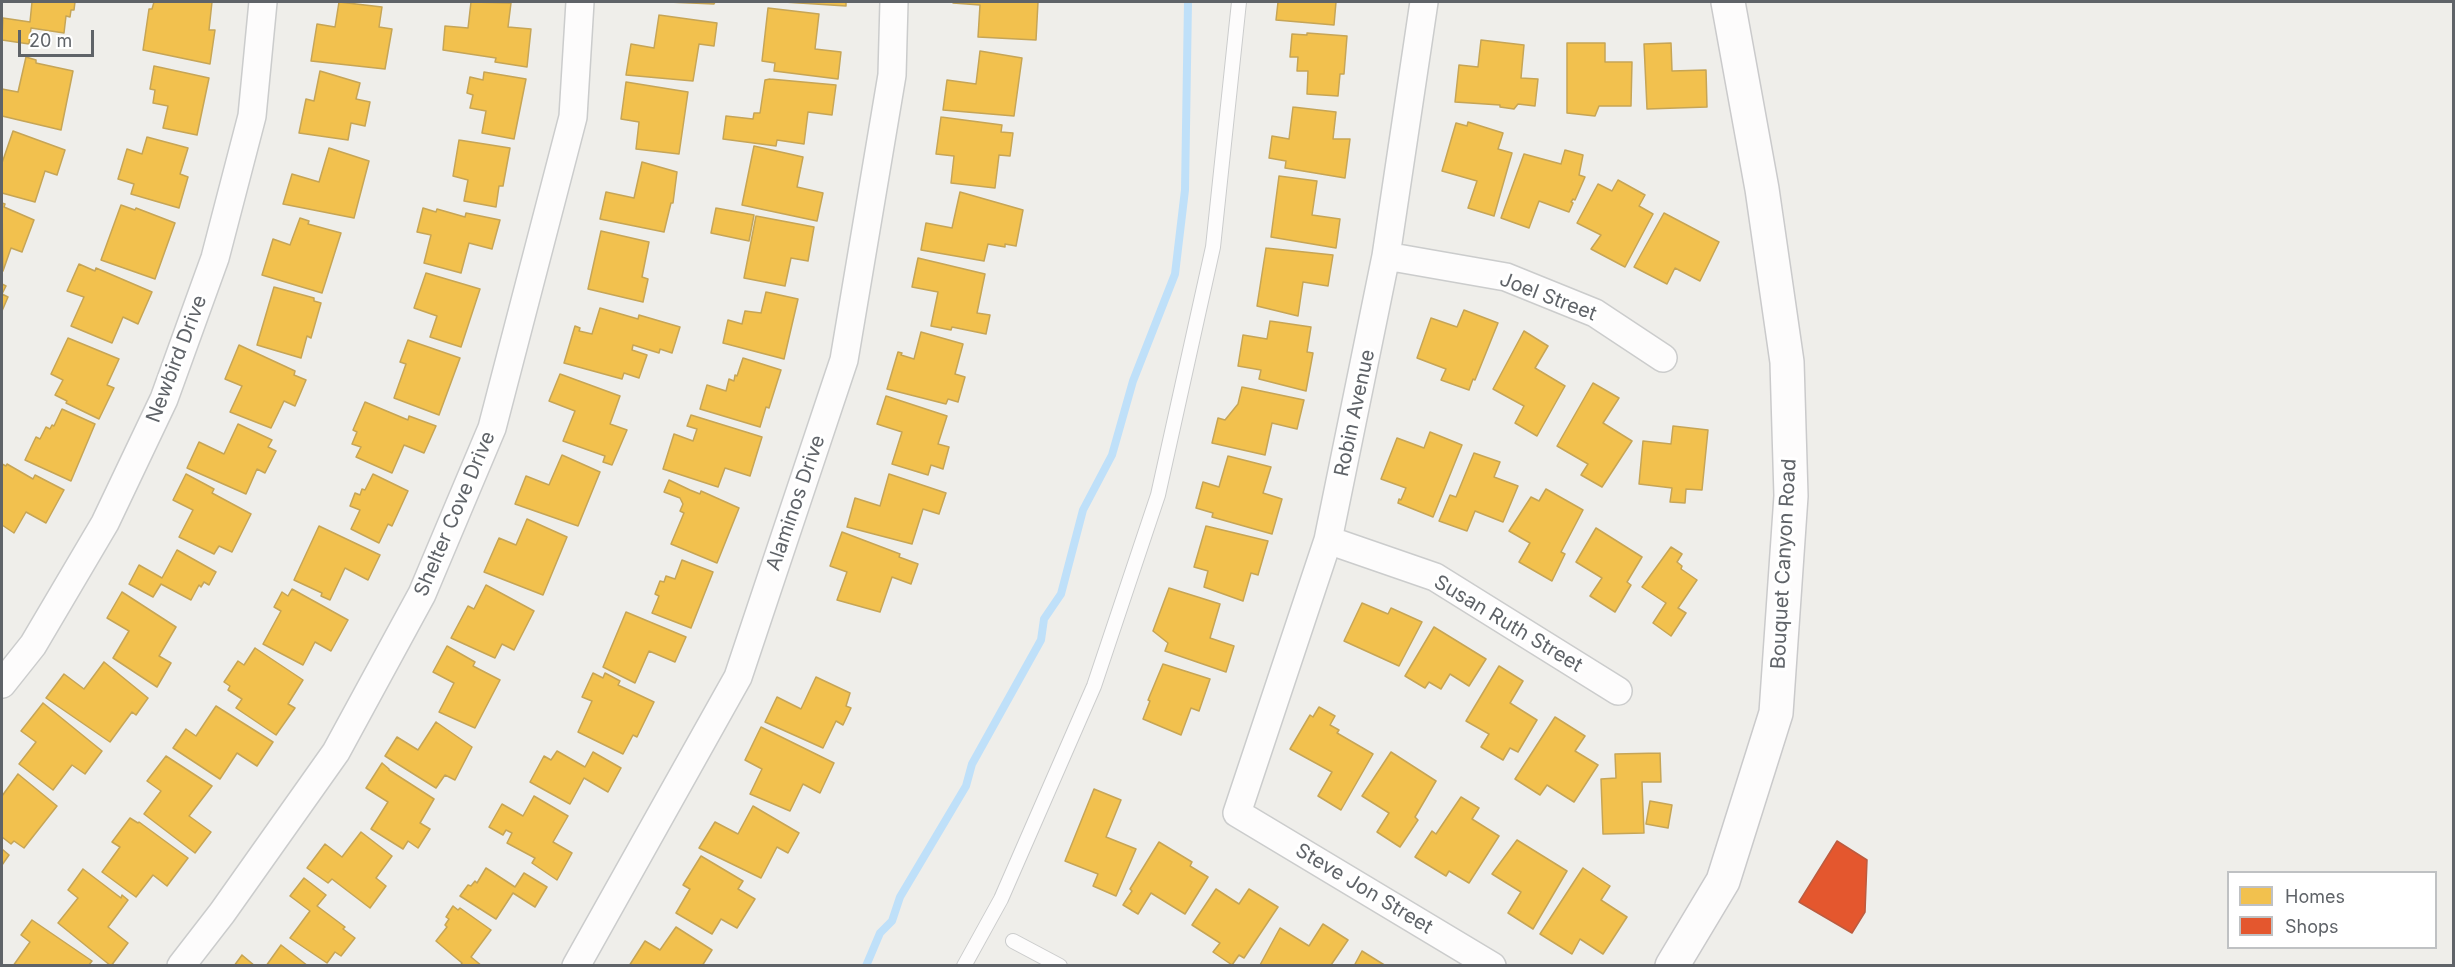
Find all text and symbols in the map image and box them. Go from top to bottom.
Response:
scale bar [21,18,98,56]
text: 20 m [29,30,72,51]
street label: Joel Street [1496,268,1600,326]
street label: Newbird Drive [142,292,212,426]
street label: Robin Avenue [1330,347,1380,479]
street label: Shelter Cove Drive [409,428,501,600]
street label: Alaminos Drive [762,432,830,574]
street label: Bouquet Canyon Road [1767,458,1801,670]
street label: Susan Ruth Street [1429,570,1587,678]
street label: Steve Jon Street [1291,839,1437,939]
legend [2227,871,2437,949]
text: Homes [2285,886,2345,907]
text: Shops [2285,916,2339,937]

